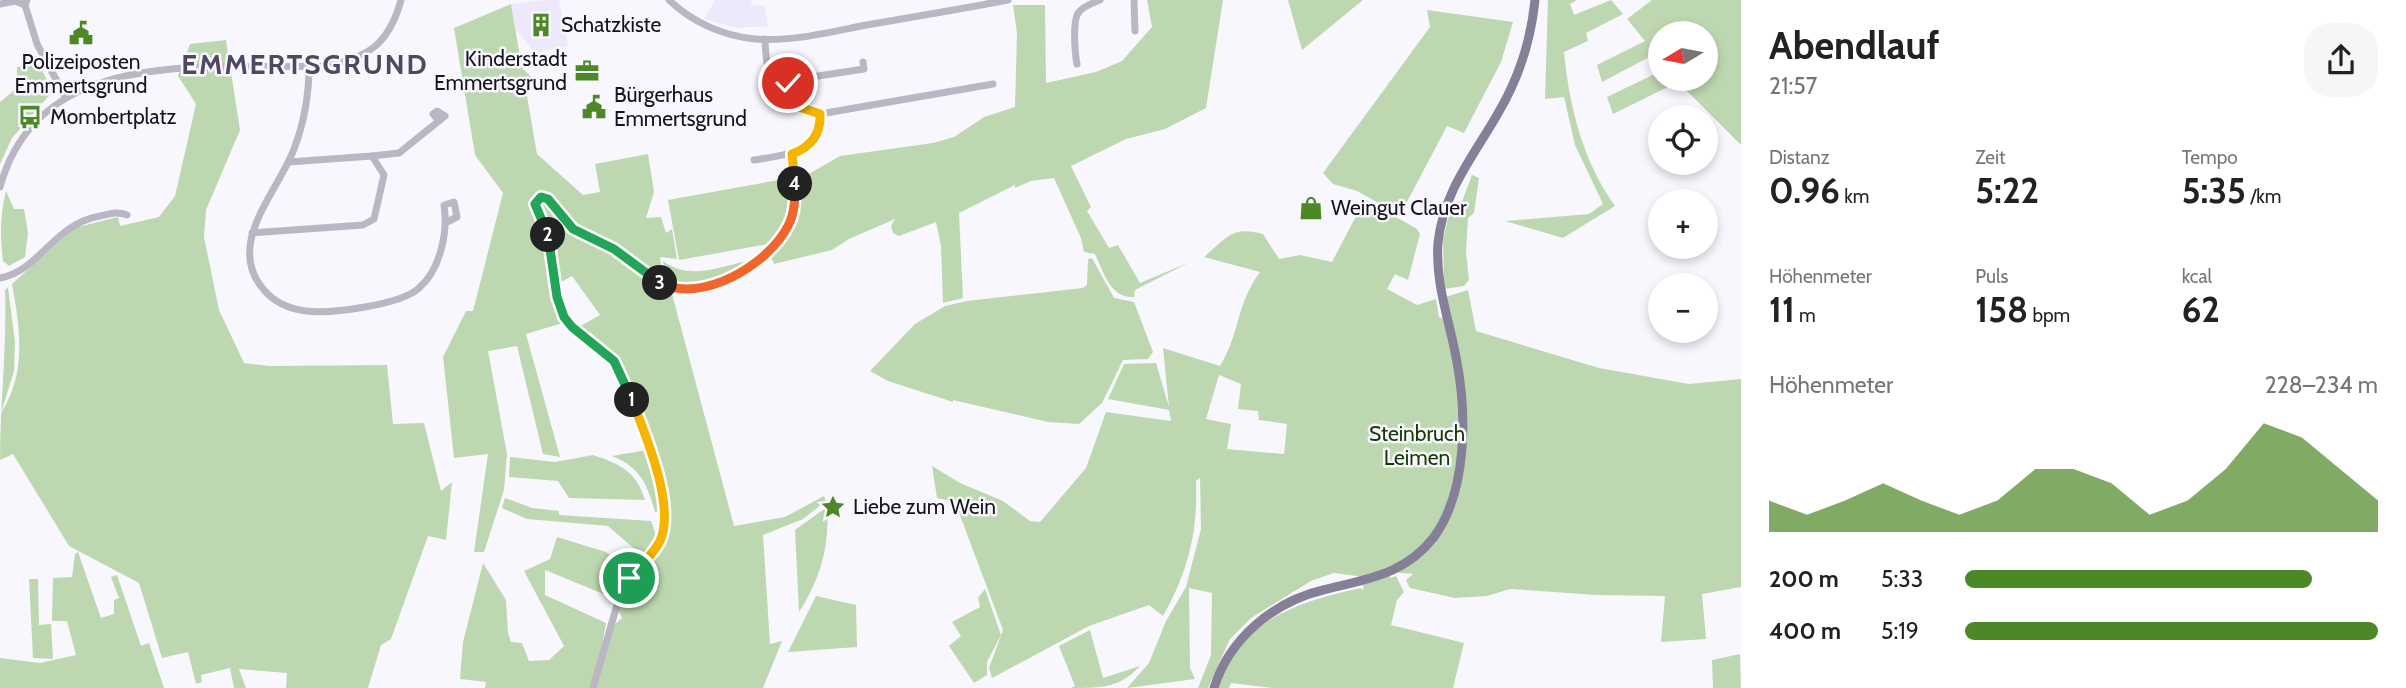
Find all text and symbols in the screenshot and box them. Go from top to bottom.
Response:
building icon: Schatzkiste [527,11,555,39]
place label: Schatzkiste [561,12,662,37]
public building icon: Polizeiposten Emmertsgrund [67,19,95,47]
north arrow [1648,21,1718,91]
map controls [1648,21,1718,343]
text: Abendlauf [1769,22,1939,69]
button: share [2304,23,2378,97]
place label: Kinderstadt Emmertsgrund [434,46,567,95]
district label: EMMERTSGRUND [181,47,429,81]
place label: Polizeiposten Emmertsgrund [15,49,147,98]
pin [758,53,818,113]
office icon: Kinderstadt Emmertsgrund [573,57,601,85]
icon: check [769,64,807,102]
text: 21:57 [1769,72,1817,100]
place label: Bürgerhaus Emmertsgrund [614,82,747,131]
public building icon: Bürgerhaus Emmertsgrund [580,93,608,121]
bus stop icon: Mombertplatz [16,103,44,131]
place label: Mombertplatz [50,104,176,129]
button: locate [1648,105,1718,175]
text: Distanz [1769,146,1830,169]
text: Zeit [1975,146,2005,169]
text: Tempo [2182,146,2238,169]
pin: 4 [778,166,812,202]
text: 0.96 [1769,169,1840,212]
text: 5:22 [1975,169,2039,212]
text: 5:35 [2182,169,2246,212]
text: 4 [789,172,800,195]
text: km [1840,185,1869,208]
text: /km [2246,185,2281,208]
button: + [1648,189,1718,259]
shop icon: Weingut Clauer [1297,194,1325,222]
place label: Weingut Clauer [1331,195,1467,220]
pin: 2 [530,218,566,252]
text: 2 [542,223,553,246]
text: Höhenmeter [1769,265,1872,288]
text: Puls [1975,265,2008,288]
text: kcal [2182,265,2212,288]
pin: 3 [642,266,678,300]
text: 3 [654,271,665,294]
button: − [1648,273,1718,343]
text: 11 [1769,288,1795,331]
text: 158 [1975,288,2028,331]
text: 62 [2182,288,2220,331]
text: m [1795,304,1816,327]
text: bpm [2028,304,2070,327]
text: Höhenmeter [1769,371,1893,399]
text: 228–234 m [2265,371,2378,399]
pin: 1 [614,382,650,418]
text: 1 [628,388,635,411]
park label: Steinbruch Leimen [1369,421,1465,470]
place icon: Liebe zum Wein [819,493,847,521]
place label: Liebe zum Wein [853,494,996,519]
pin [599,548,659,608]
icon: arrive [610,559,648,597]
text: 200 m [1769,565,1839,593]
text: 5:33 [1881,565,1923,593]
text: 400 m [1769,617,1841,645]
text: 5:19 [1881,617,1919,645]

